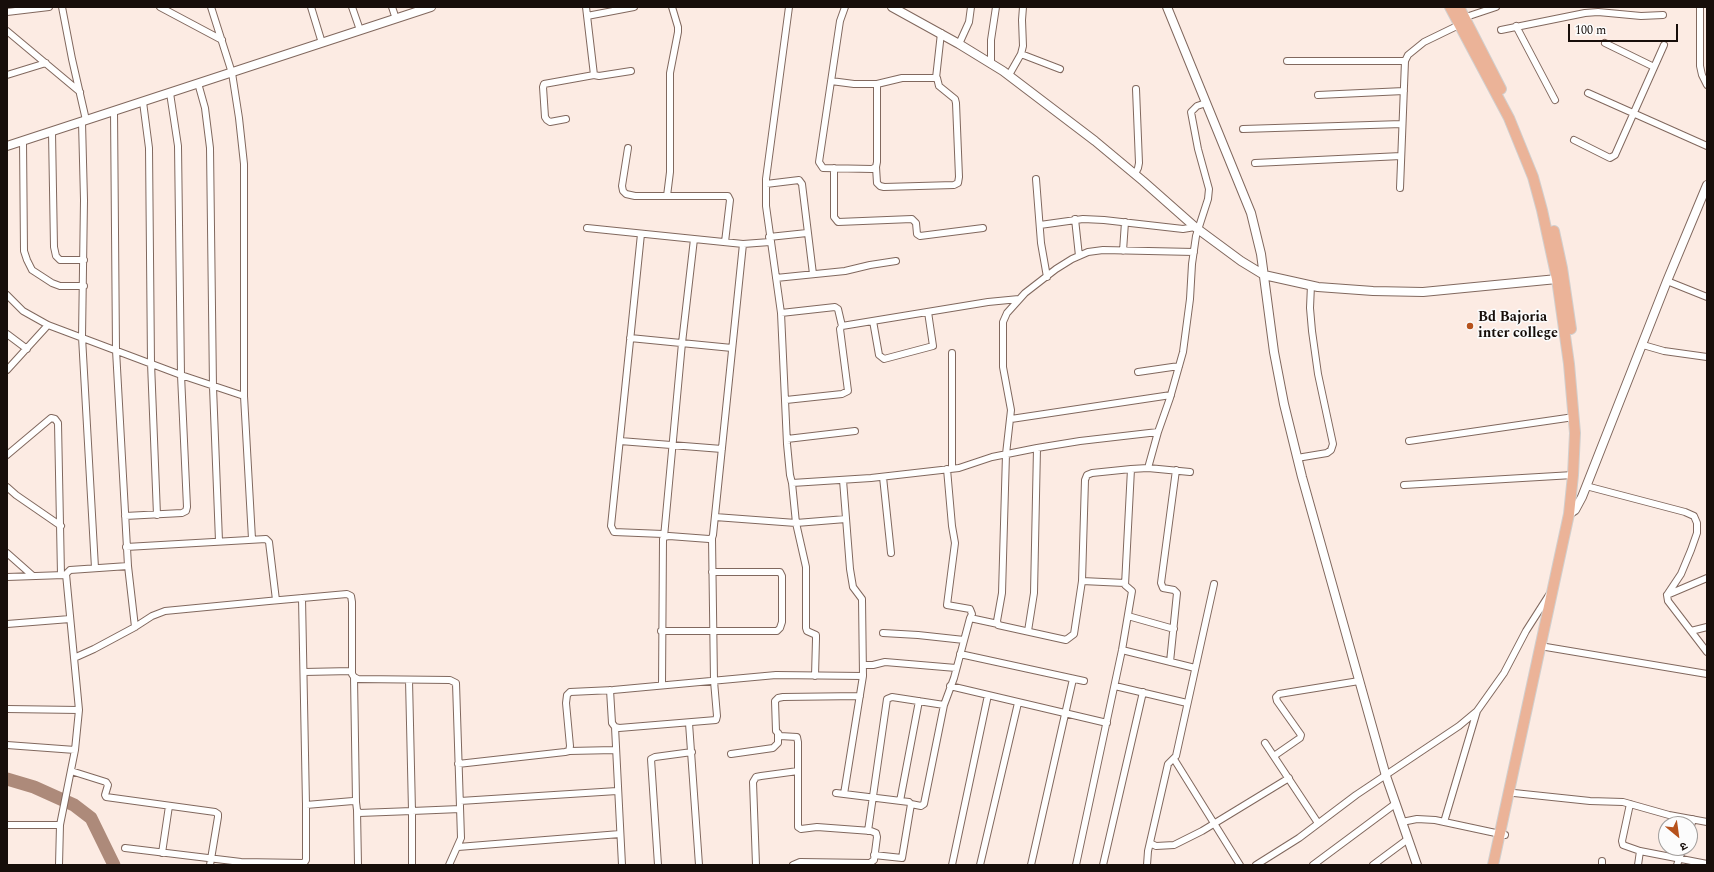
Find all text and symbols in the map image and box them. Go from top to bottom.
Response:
scale bar [1570,16,1680,42]
text: 100 m [1575,21,1606,40]
place label: Bd Bajoria inter college [1478,310,1558,342]
marker: Bd Bajoria inter college [1465,321,1475,331]
north arrow [1658,816,1698,856]
text: उ [1677,837,1691,855]

